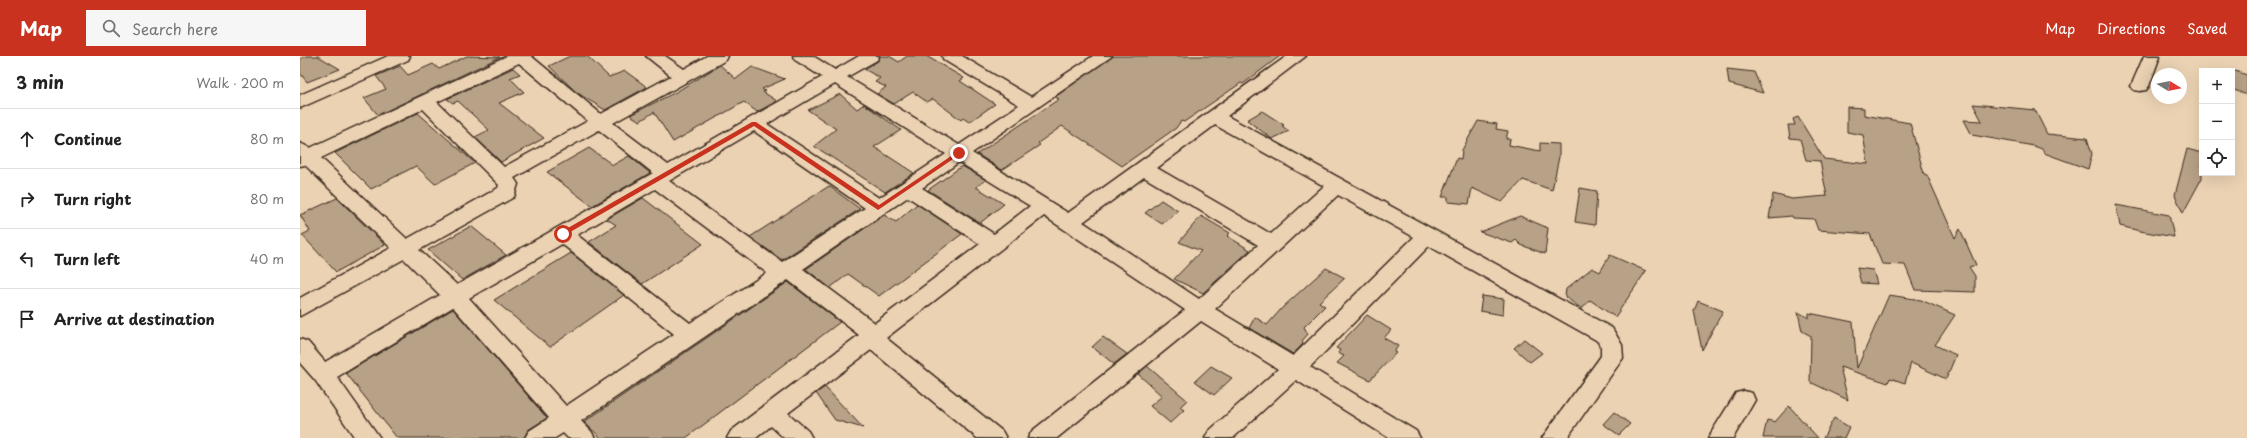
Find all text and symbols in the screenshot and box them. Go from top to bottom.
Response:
search box [86,10,366,46]
text: Map [20,14,62,42]
icon: search [100,17,122,39]
text: Search here [132,17,218,40]
text: Map [2045,18,2075,39]
text: Directions [2097,18,2165,39]
text: Saved [2187,18,2227,39]
north arrow [2151,68,2187,104]
map controls [2199,68,2235,176]
button: + [2199,68,2235,104]
text: 3 min [16,69,64,95]
text: Walk · 200 m [196,73,284,92]
button: − [2199,104,2235,140]
text: Continue [54,127,122,150]
icon: ahead [16,128,38,150]
text: 80 m [250,129,284,148]
button: locate [2199,140,2235,176]
route end [950,144,968,162]
text: Turn right [54,187,131,210]
icon: right [16,188,38,210]
text: 80 m [250,189,284,208]
route start [554,225,572,243]
text: Turn left [54,247,120,270]
icon: left [16,248,38,270]
text: 40 m [250,249,284,268]
text: Arrive at destination [54,307,215,330]
icon: arrive [16,308,38,330]

